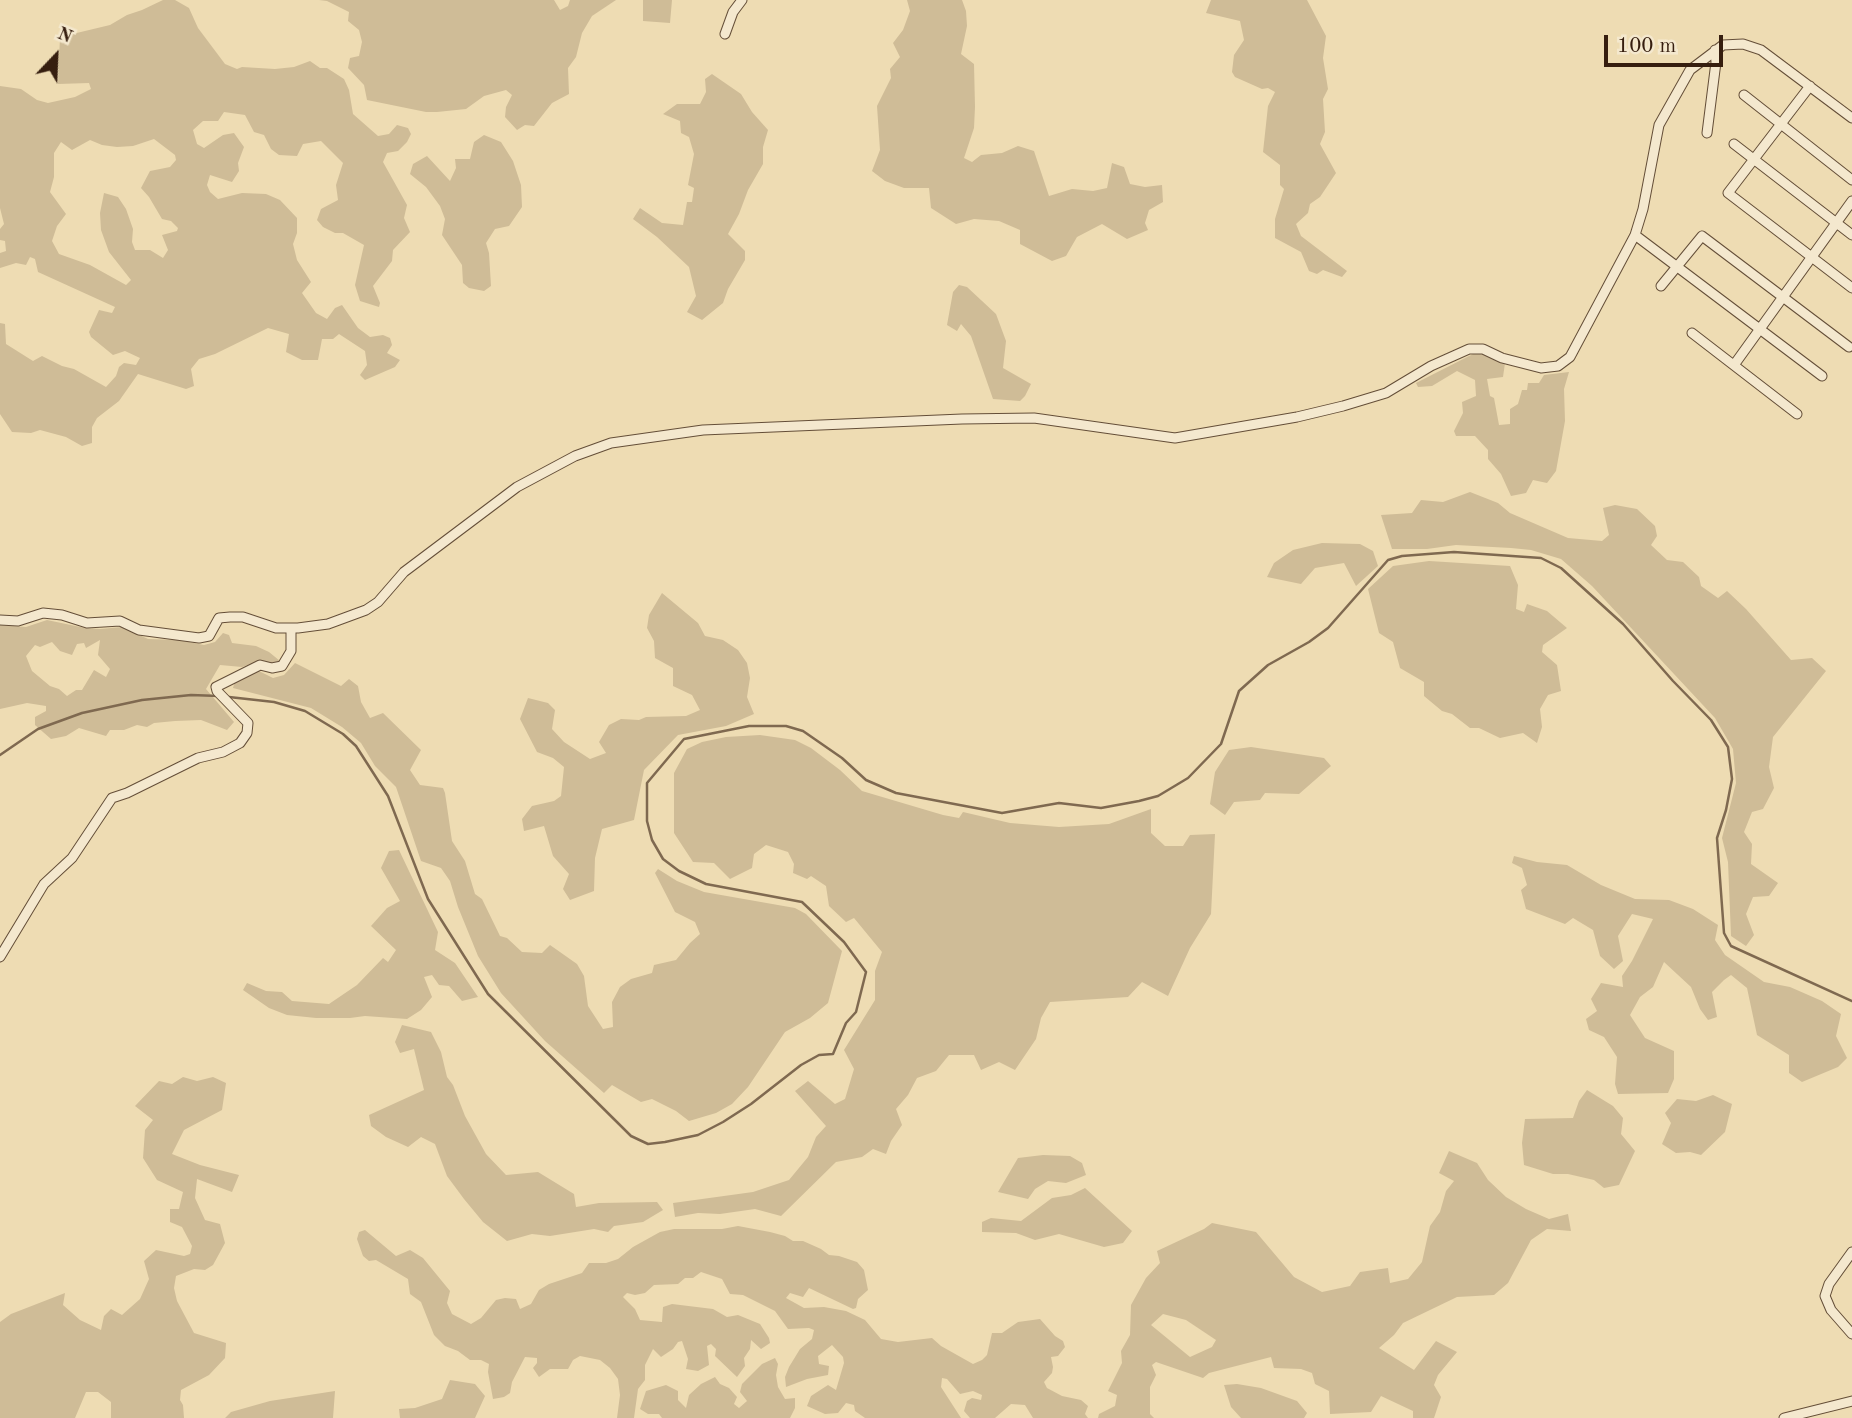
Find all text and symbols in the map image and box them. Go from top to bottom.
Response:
north arrow [21,21,91,91]
scale bar [1607,21,1726,65]
text: N [54,25,75,48]
text: 100 m [1617,36,1676,57]

